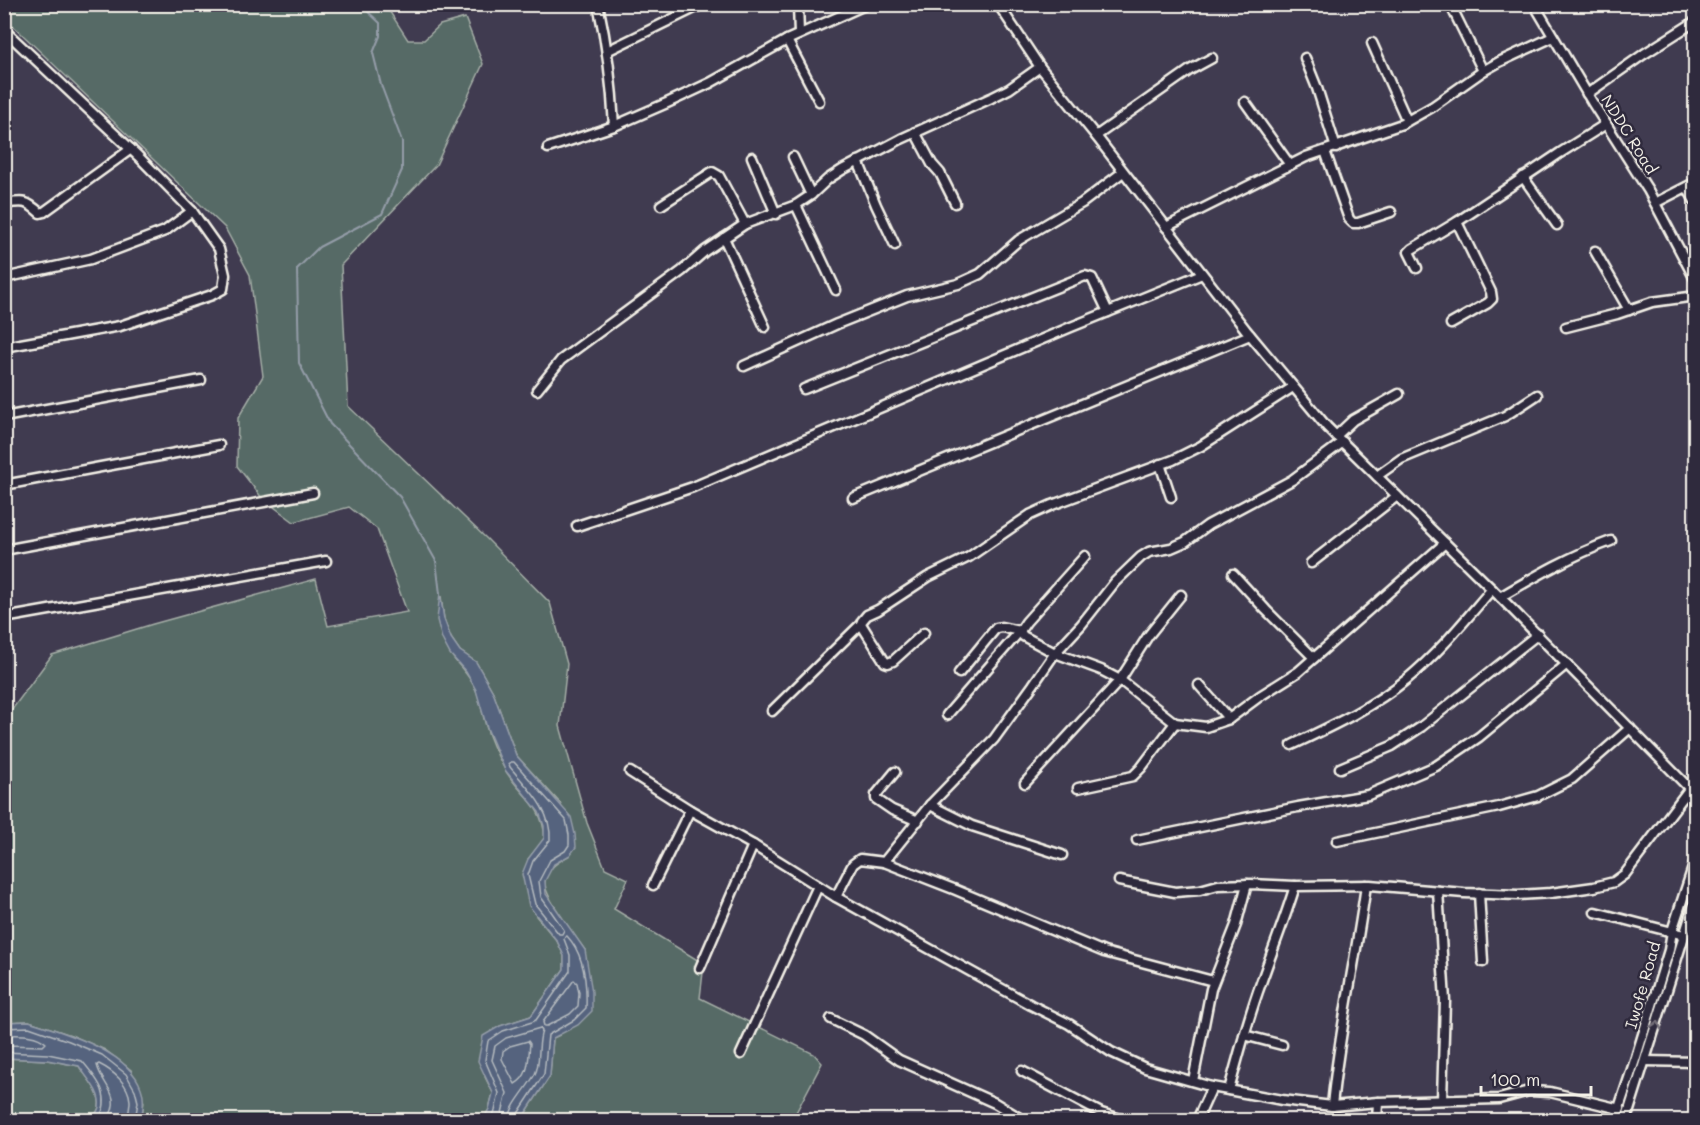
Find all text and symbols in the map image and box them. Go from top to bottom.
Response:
street label: NDDC Road [1597,90,1663,178]
street label: Iwofe Road [1619,939,1665,1031]
one-way arrow [1649,1020,1662,1031]
scale bar [1481,1059,1590,1097]
text: 100 m [1490,1067,1540,1091]

